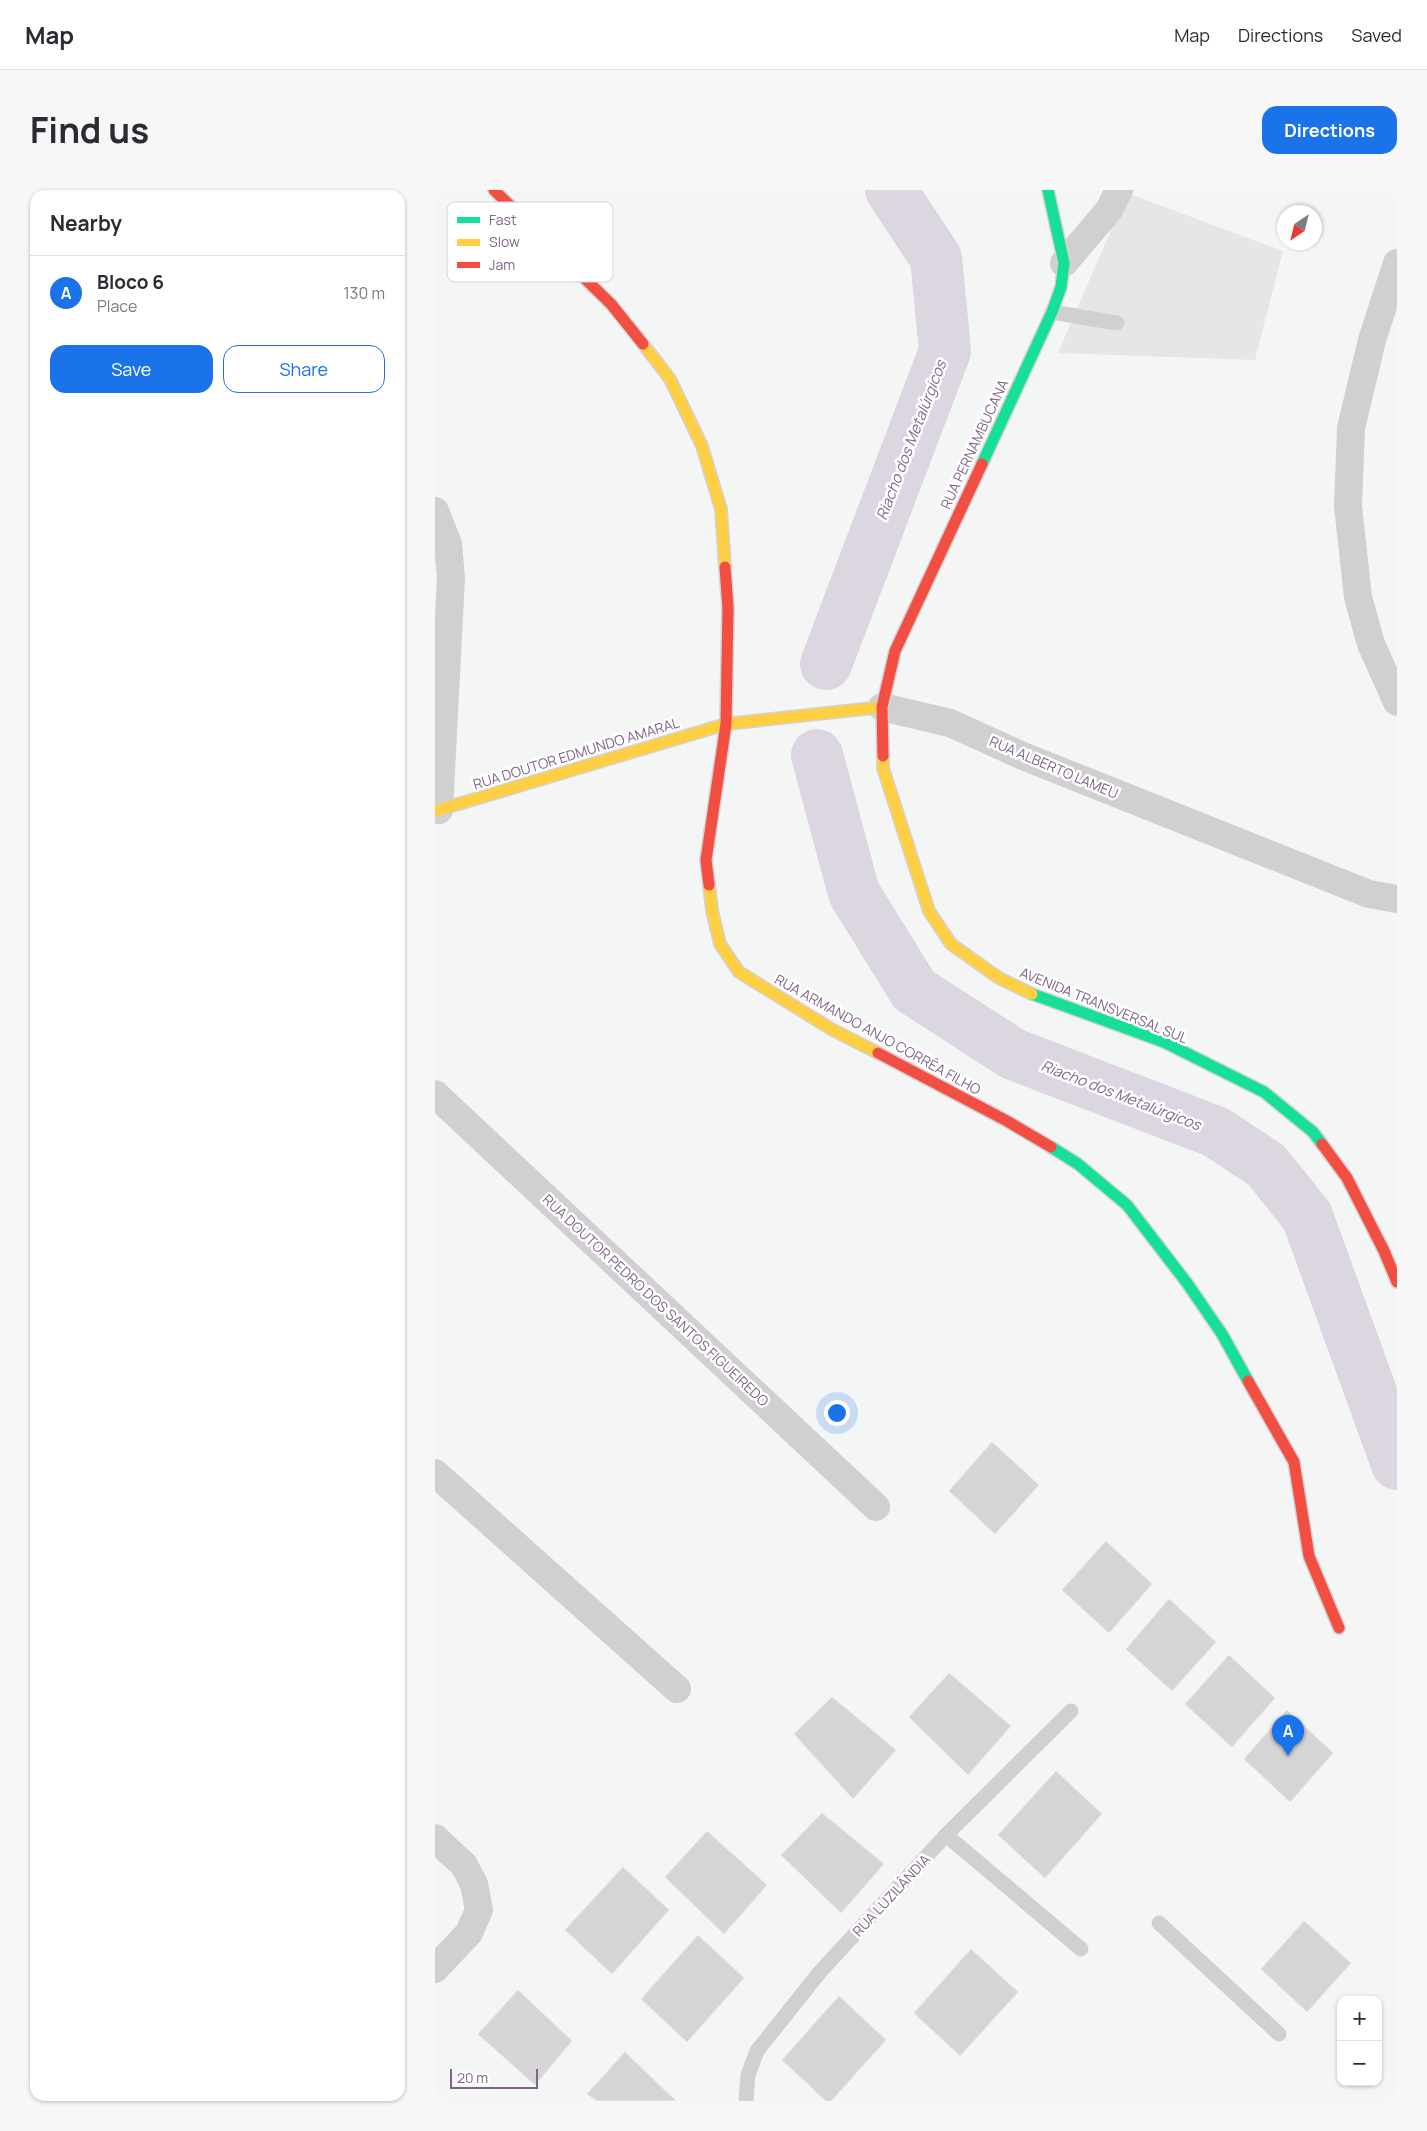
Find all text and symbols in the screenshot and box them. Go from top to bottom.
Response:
text: Map [25,18,74,51]
text: Map [1174,23,1210,47]
text: Directions [1238,23,1323,47]
text: Saved [1351,23,1402,47]
text: Find us [30,106,149,154]
button: Directions [1262,106,1397,154]
legend [447,202,613,282]
north arrow [1277,205,1322,250]
text: Nearby [50,209,122,237]
text: Fast [489,210,517,229]
text: Slow [489,232,520,251]
text: Jam [489,255,515,274]
text: Bloco 6 [97,269,164,295]
text: A [61,282,71,304]
text: 130 m [343,282,385,304]
text: Place [97,295,137,317]
button: Save [50,345,213,393]
button: Share [223,345,385,393]
water label: Riacho dos Metalúrgicos [871,356,952,523]
street label: RUA PERNAMBUCANA [936,376,1012,512]
street label: RUA DOUTOR EDMUNDO AMARAL [471,713,681,793]
street label: RUA ALBERTO LAMEU [987,731,1121,803]
street label: AVENIDA TRANSVERSAL SUL [1017,963,1191,1047]
street label: RUA ARMANDO ANJO CORRÊA FILHO [772,969,984,1099]
water label: Riacho dos Metalúrgicos [1038,1055,1205,1136]
street label: RUA DOUTOR PEDRO DOS SANTOS FIGUEIREDO [539,1190,773,1410]
your location [824,1400,850,1426]
pin: A [1272,1715,1304,1756]
street label: RUA LUZILÂNDIA [848,1850,934,1940]
map controls [1337,1996,1382,2086]
button: + [1337,1996,1382,2041]
button: − [1337,2041,1382,2086]
scale bar [450,2066,537,2089]
text: 20 m [457,2068,488,2087]

